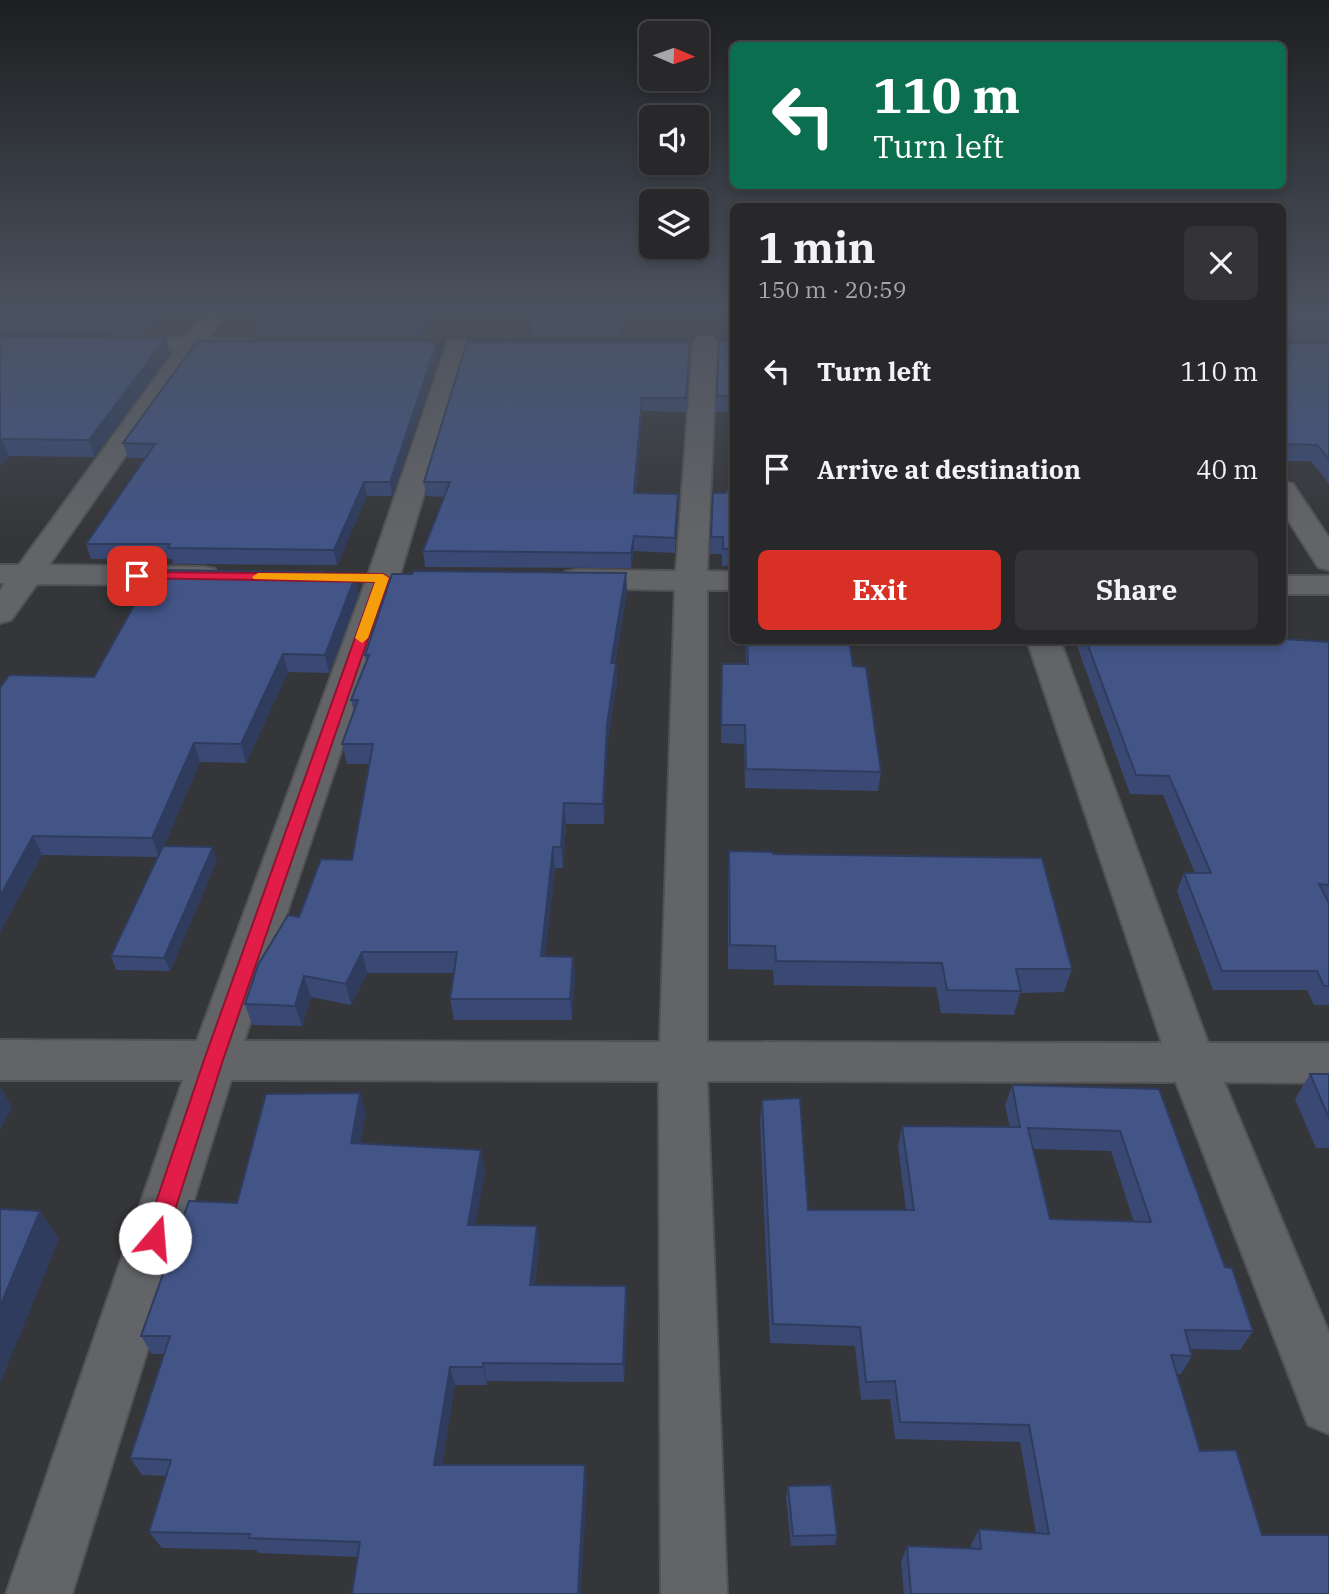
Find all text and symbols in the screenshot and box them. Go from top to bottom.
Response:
north arrow [639,21,709,91]
map controls [639,21,709,259]
text: 110 m [873,63,1020,126]
icon: left [758,70,849,161]
button: sound [639,105,709,175]
text: Turn left [873,125,1004,167]
button: layers [639,189,709,259]
text: 1 min [758,220,876,275]
button: close [1184,226,1258,300]
text: 150 m · 20:59 [758,274,907,304]
icon: left [758,352,796,390]
text: Turn left [817,354,931,388]
text: 110 m [1180,354,1258,388]
icon: arrive [758,450,796,488]
text: Arrive at destination [817,452,1081,486]
text: 40 m [1196,452,1258,486]
pin [107,546,167,606]
button: Exit [758,550,1001,630]
button: Share [1015,550,1258,630]
icon: arrive [118,557,156,595]
position arrow [118,1201,192,1275]

